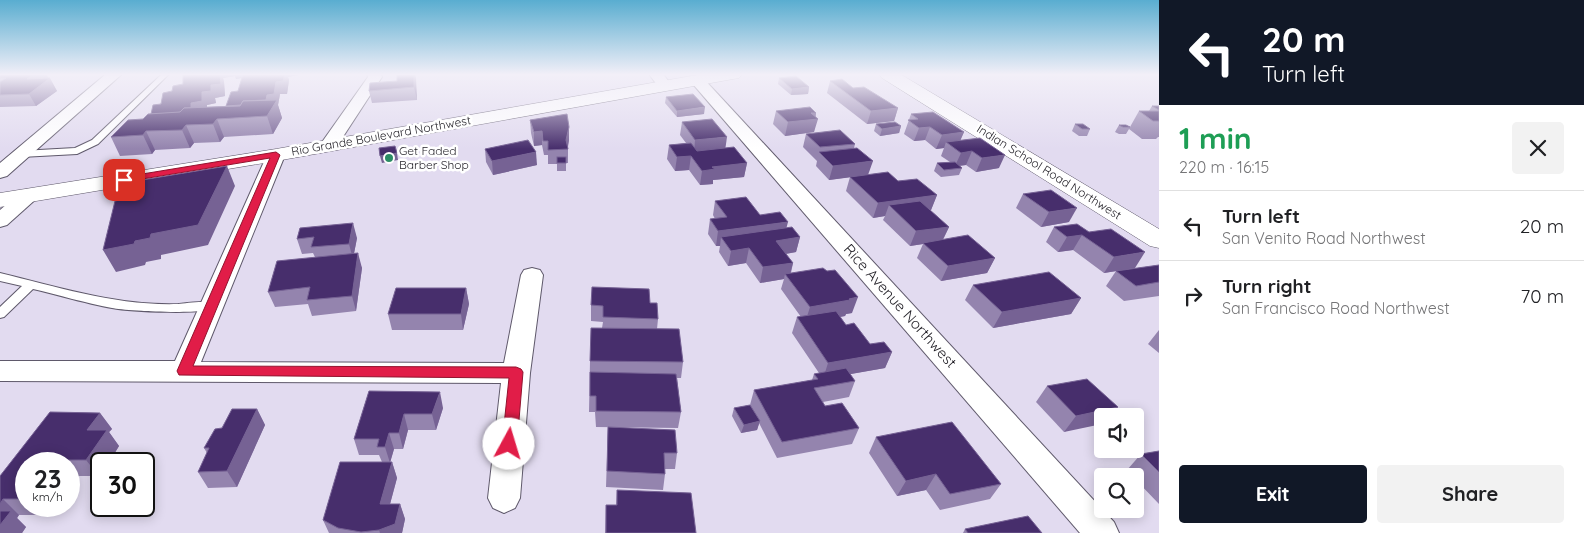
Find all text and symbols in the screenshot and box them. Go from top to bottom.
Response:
text: 20 m [1262,17,1345,61]
icon: left [1179,20,1244,85]
text: Turn left [1262,60,1345,88]
street label: Rio Grande Boulevard Northwest [290,112,472,159]
text: 1 min [1179,119,1252,157]
street label: Indian School Road Northwest [974,121,1124,222]
button: close [1512,122,1564,174]
place label: Get Faded Barber Shop [399,143,469,172]
marker: Get Faded Barber Shop [383,152,395,164]
text: 220 m · 16:15 [1179,157,1269,177]
pin [103,159,145,201]
icon: arrive [110,166,138,194]
text: Turn left [1222,204,1300,228]
icon: left [1179,212,1207,240]
text: 20 m [1520,214,1564,238]
text: San Venito Road Northwest [1222,228,1426,248]
street label: Rice Avenue Northwest [840,240,961,372]
text: Turn right [1222,274,1311,298]
icon: right [1179,282,1207,310]
text: 70 m [1520,284,1564,308]
text: San Francisco Road Northwest [1222,298,1450,318]
map controls [1094,408,1144,518]
button: sound [1094,408,1144,458]
position arrow [482,417,534,469]
speed limit sign: 30 [90,452,155,517]
text: 23 [34,463,61,494]
button: Exit [1179,465,1367,523]
button: Share [1377,465,1564,523]
button: search [1094,468,1144,518]
text: km/h [32,489,63,504]

